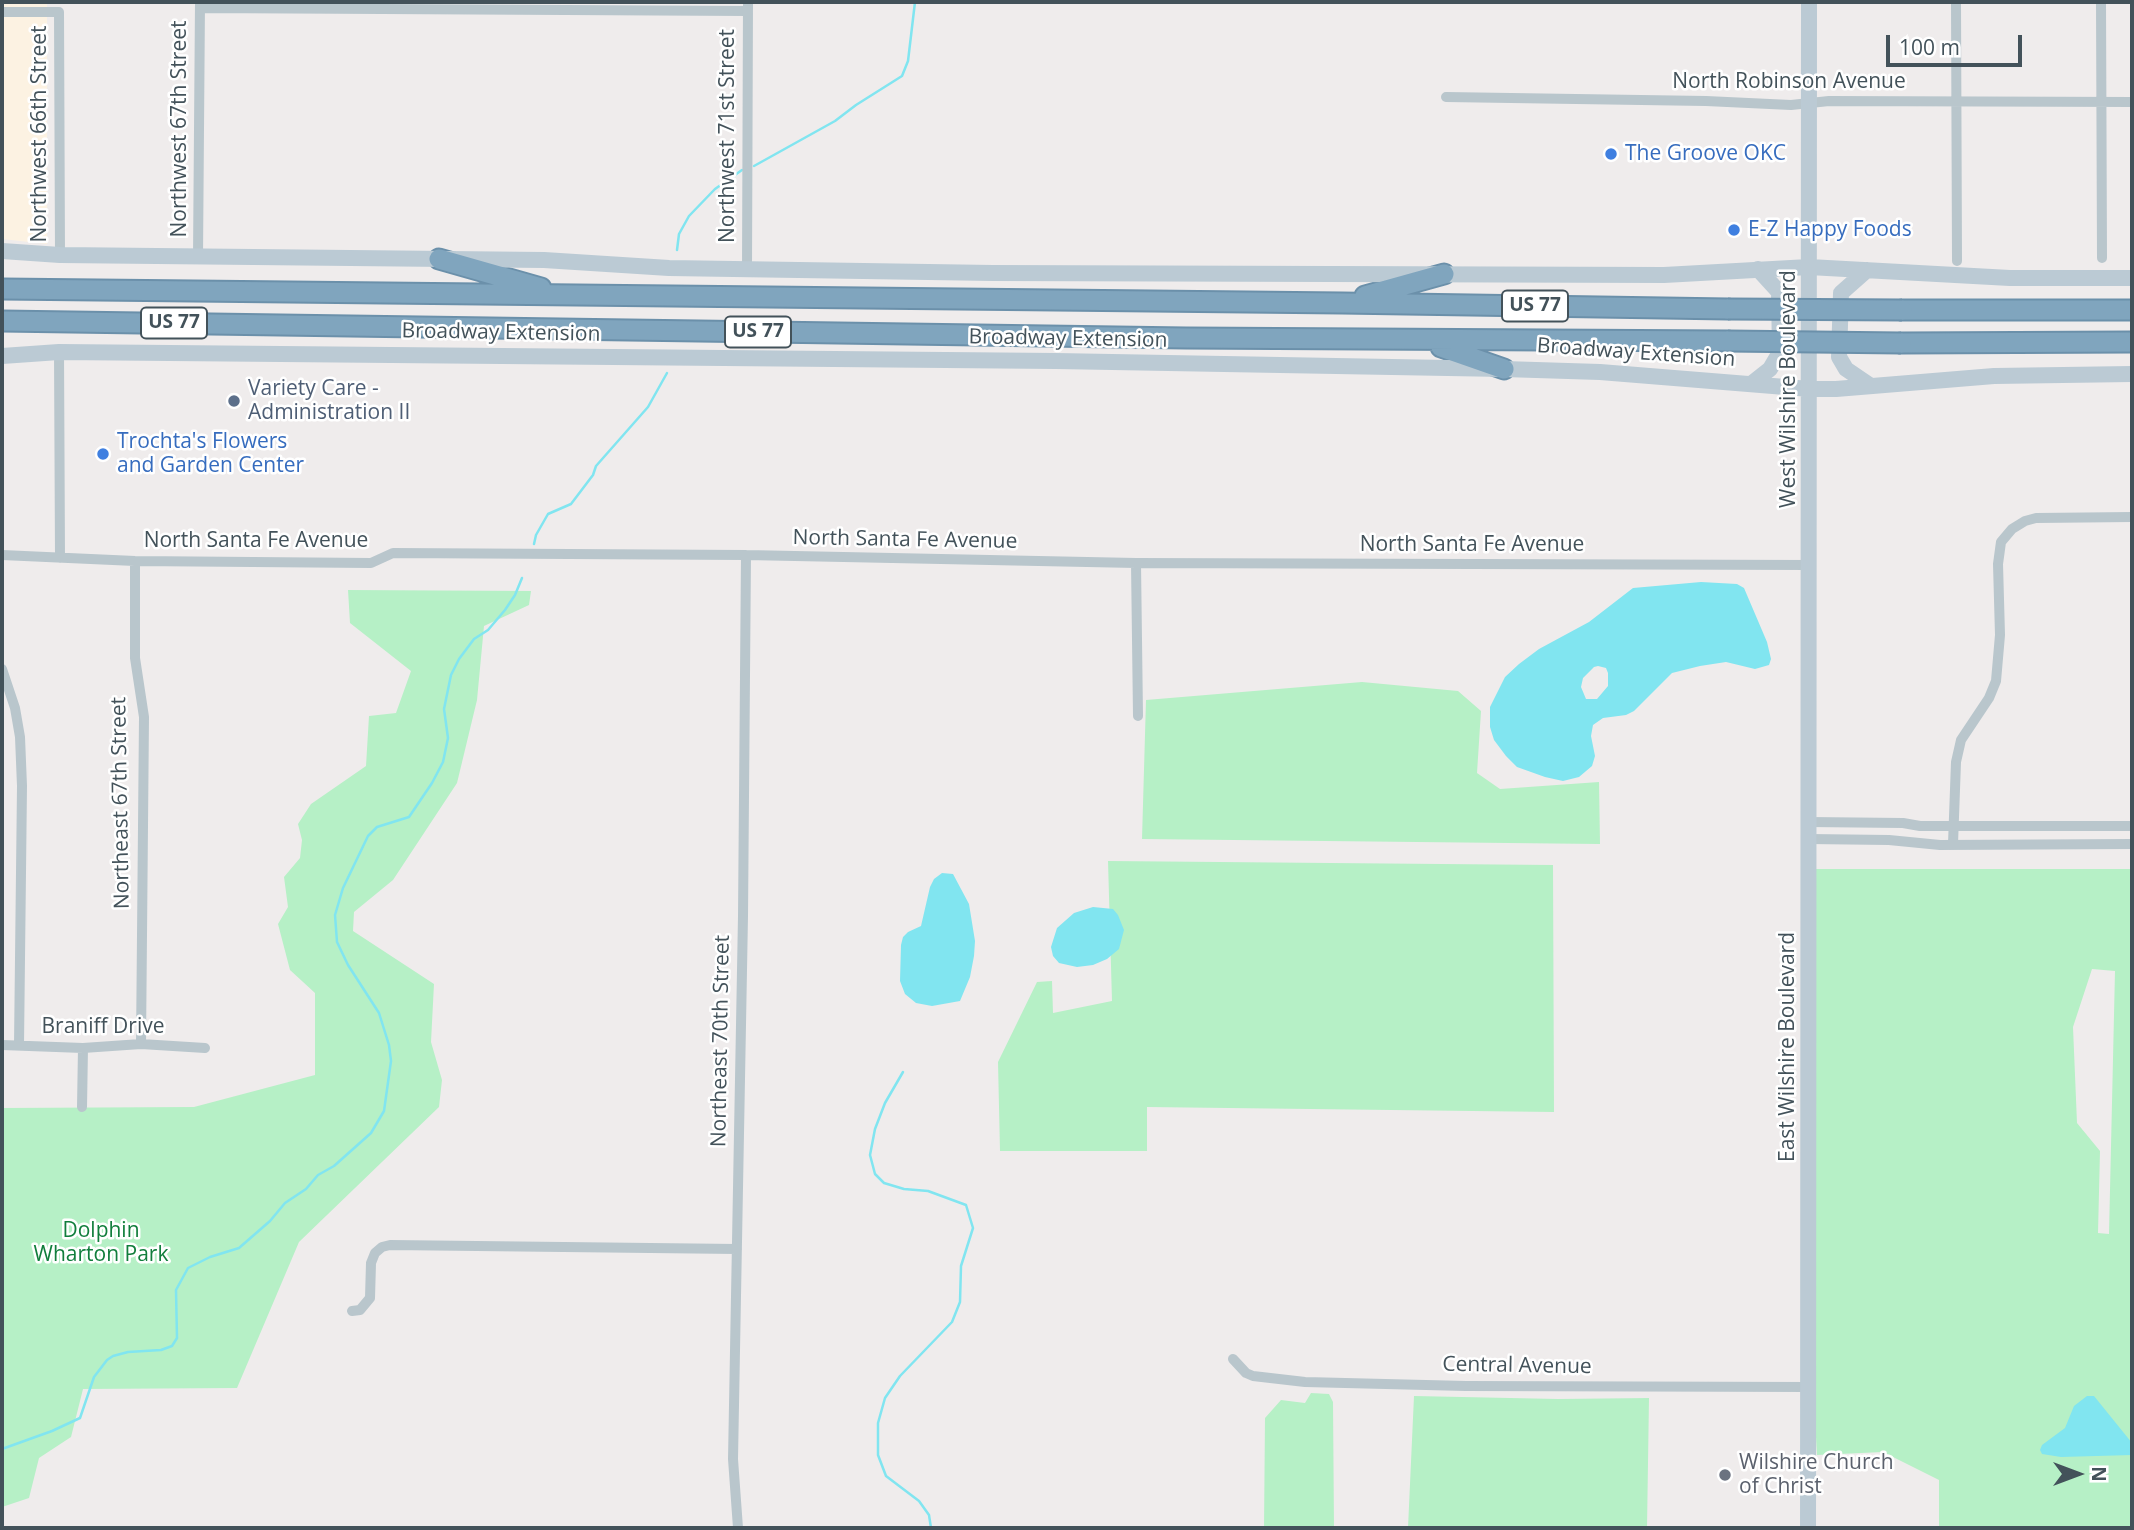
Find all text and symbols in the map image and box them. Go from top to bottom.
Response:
street label: Northwest 67th Street [167,21,193,237]
scale bar [1889,21,2025,65]
street label: Northwest 66th Street [27,26,53,242]
street label: Northwest 71st Street [715,29,741,243]
text: 100 m [1899,33,1960,61]
street label: North Robinson Avenue [1672,69,1906,95]
place label: The Groove OKC [1625,141,1786,167]
marker: The Groove OKC [1603,146,1619,162]
place label: E-Z Happy Foods [1748,217,1912,243]
marker: E-Z Happy Foods [1726,222,1742,238]
street label: West Wilshire Boulevard [1776,270,1802,508]
road number: US 77 [1502,290,1568,322]
road number: US 77 [141,308,207,338]
road number: US 77 [725,316,791,348]
street label: Broadway Extension [401,319,601,347]
street label: Broadway Extension [968,325,1168,353]
street label: Broadway Extension [1536,333,1736,373]
place label: Variety Care - Administration II [248,376,410,426]
marker: Variety Care - Administration II [226,393,242,409]
place label: Trochta's Flowers and Garden Center [117,429,304,479]
marker: Trochta's Flowers and Garden Center [95,446,111,462]
street label: North Santa Fe Avenue [792,525,1018,555]
street label: North Santa Fe Avenue [144,528,368,554]
street label: North Santa Fe Avenue [1360,532,1584,558]
street label: Northeast 67th Street [107,697,135,909]
street label: East Wilshire Boulevard [1775,932,1801,1162]
street label: Northeast 70th Street [707,935,735,1147]
street label: Braniff Drive [42,1014,164,1040]
park label: Dolphin Wharton Park [34,1218,168,1268]
street label: Central Avenue [1442,1352,1592,1380]
north arrow [2043,1439,2113,1509]
place label: Wilshire Church of Christ [1739,1450,1894,1500]
text: N [2086,1466,2112,1482]
marker: Wilshire Church of Christ [1717,1467,1733,1483]

